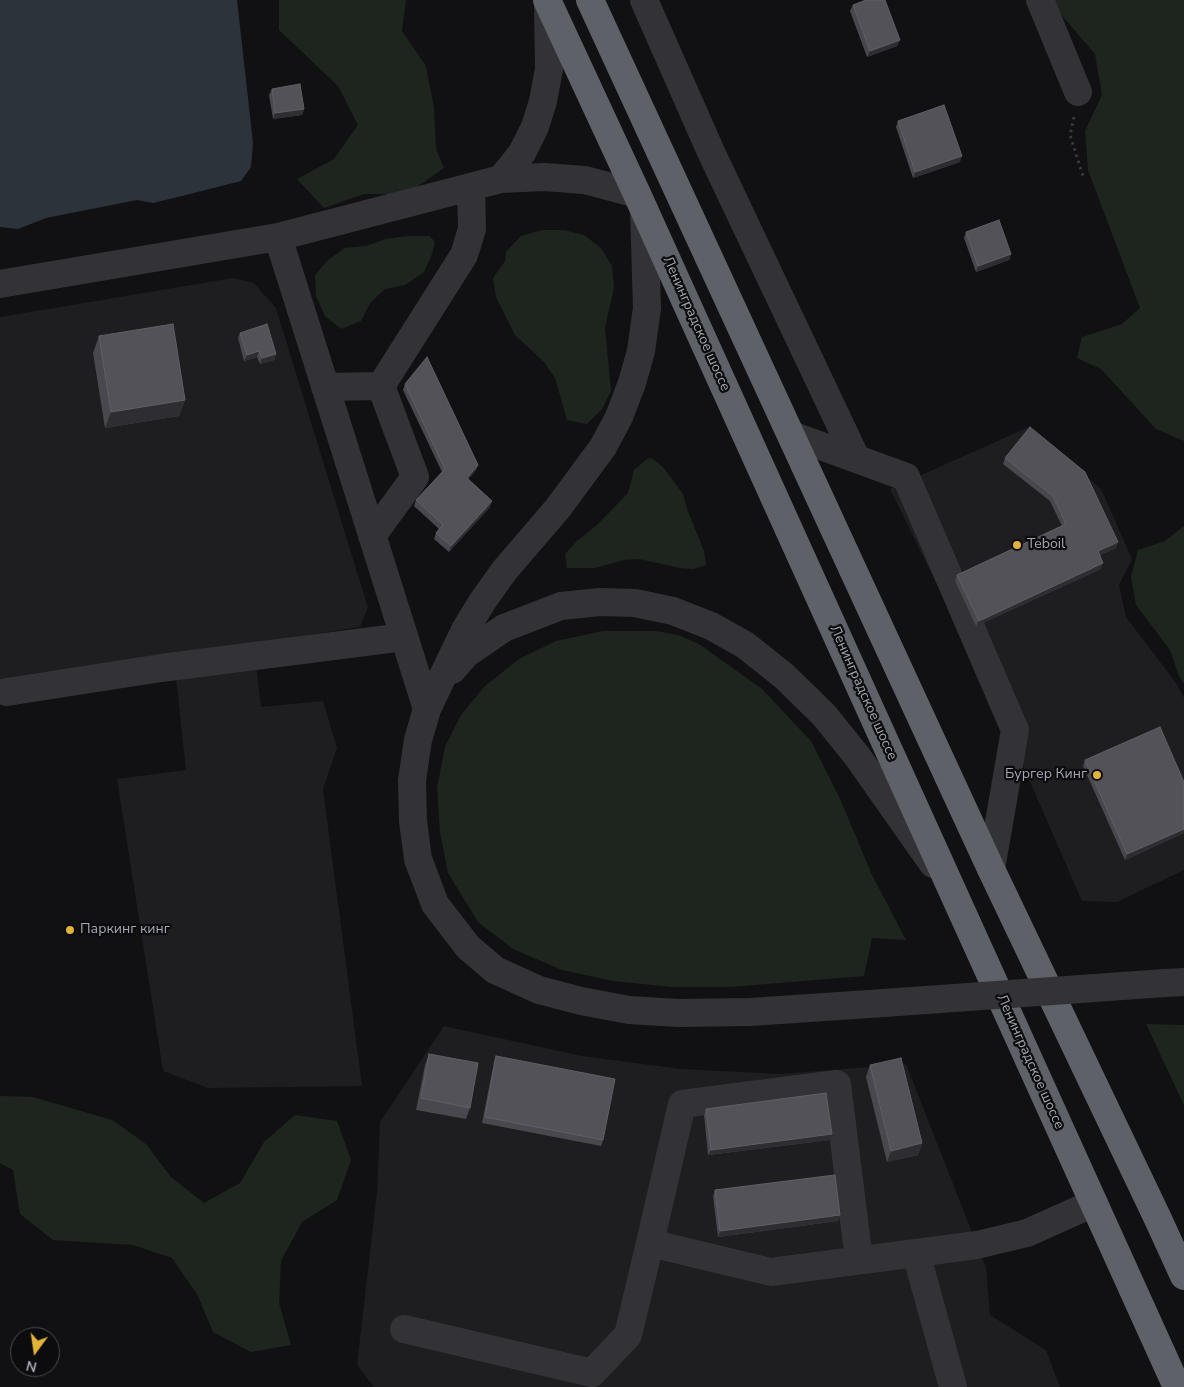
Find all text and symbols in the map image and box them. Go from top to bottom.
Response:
street label: Ленинградское шоссе [659,254,733,394]
place label: Teboil [1027,537,1065,553]
marker: Teboil [1011,539,1023,551]
street label: Ленинградское шоссе [826,623,900,763]
place label: Бургер Кинг [1005,767,1087,783]
marker: Бургер Кинг [1091,769,1103,781]
place label: Паркинг кинг [80,922,170,938]
marker: Паркинг кинг [64,924,76,936]
street label: Ленинградское шоссе [993,992,1067,1132]
north arrow [10,1327,60,1377]
text: N [24,1356,39,1377]

